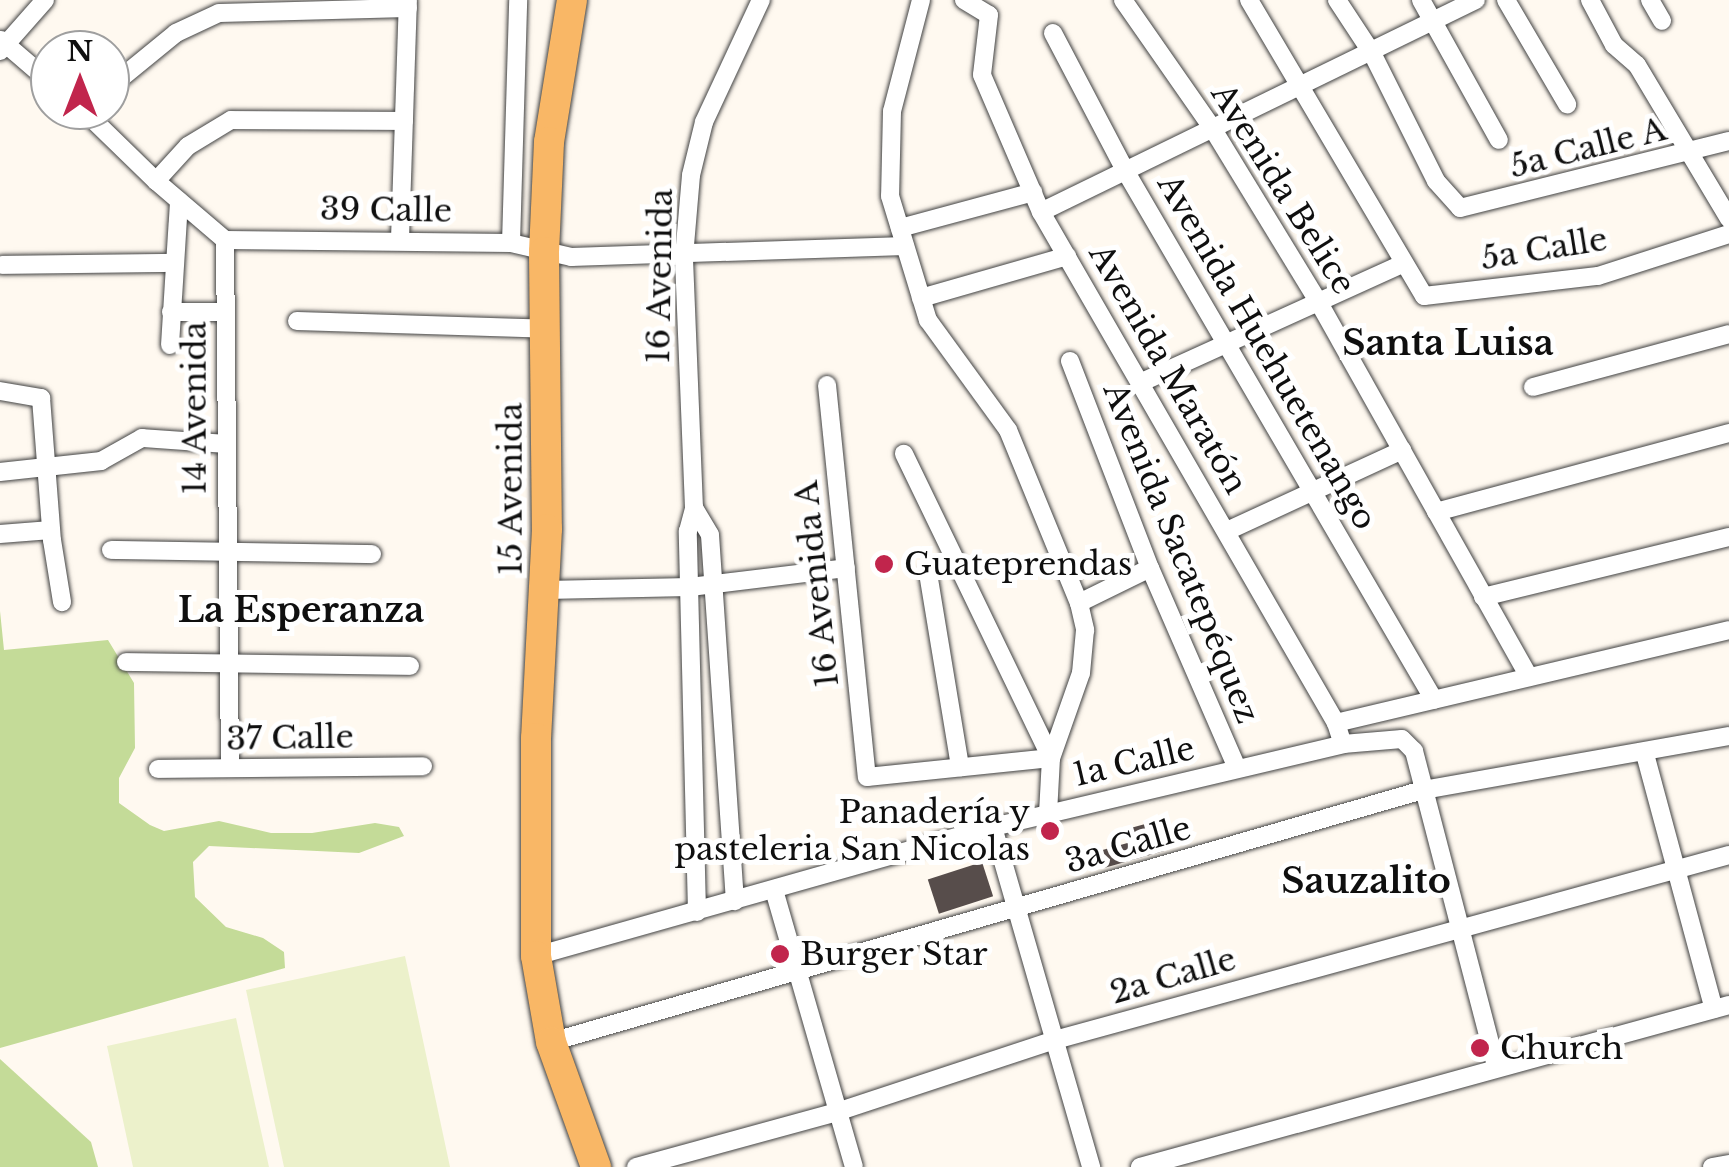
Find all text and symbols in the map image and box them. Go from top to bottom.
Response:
north arrow [30,30,130,130]
text: N [67,34,93,69]
street label: Avenida Belice [1203,77,1363,301]
street label: 5a Calle A [1505,110,1671,186]
street label: Avenida Huehuetenango [1149,167,1385,537]
street label: 16 Avenida [639,188,681,364]
street label: 39 Calle [320,190,452,230]
street label: 5a Calle [1478,220,1610,278]
street label: Avenida Maratón [1081,237,1255,501]
street label: 14 Avenida [176,321,214,495]
district label: Santa Luisa [1342,322,1554,364]
street label: Avenida Sacatepéquez [1095,377,1267,729]
street label: 15 Avenida [492,402,530,576]
street label: 16 Avenida A [787,477,847,691]
place label: Guateprendas [904,545,1132,583]
marker: Guateprendas [873,553,895,575]
district label: La Esperanza [178,589,424,631]
street label: 37 Calle [226,718,354,758]
street label: 1a Calle [1069,729,1199,795]
place label: Panadería y pasteleria San Nicolas [674,794,1030,869]
street label: 3a Calle [1061,809,1195,881]
marker: Panadería y pasteleria San Nicolas [1039,820,1061,842]
district label: Sauzalito [1281,860,1451,902]
place label: Burger Star [800,935,988,973]
street label: 2a Calle [1106,940,1240,1012]
marker: Burger Star [769,943,791,965]
place label: Church [1500,1029,1623,1067]
marker: Church [1469,1037,1491,1059]

